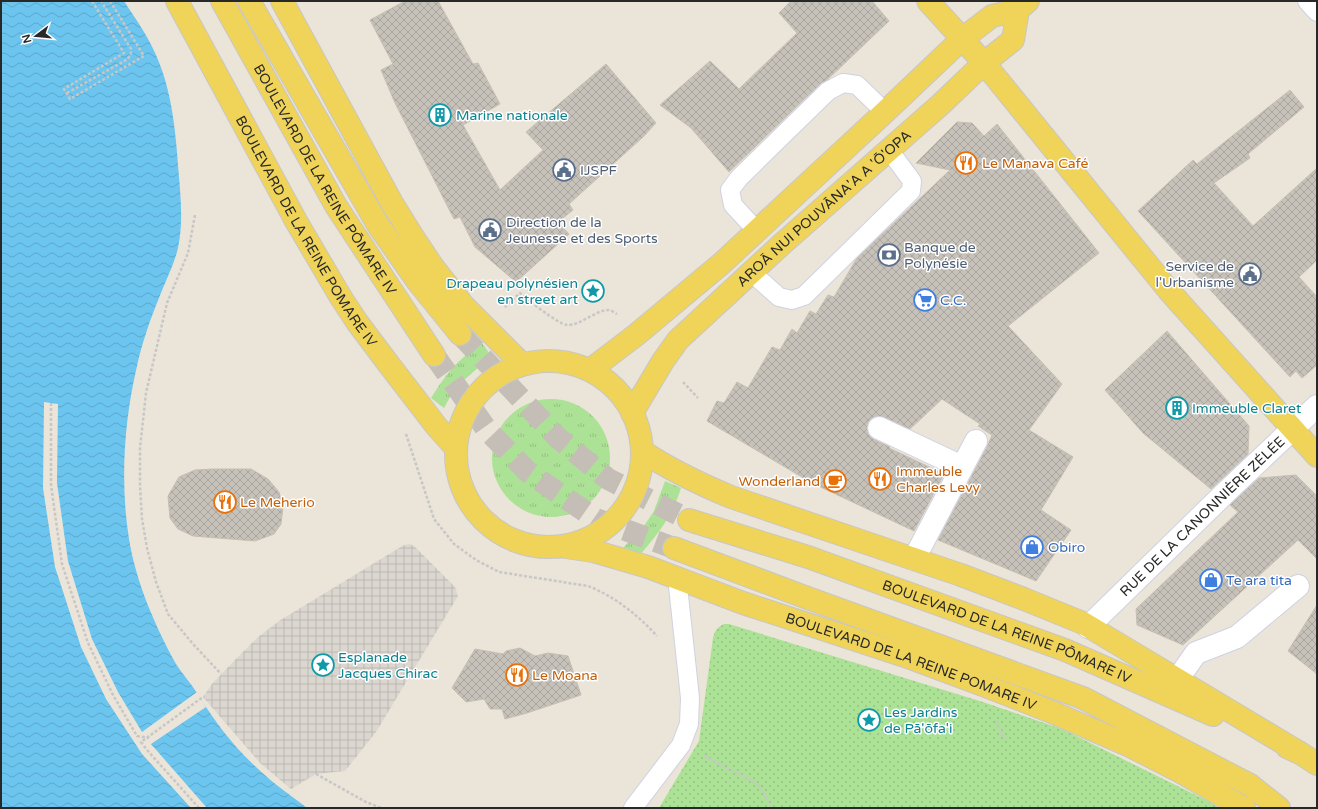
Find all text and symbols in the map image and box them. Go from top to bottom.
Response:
north arrow [16,16,56,56]
text: N [19,33,34,45]
street label: BOULEVARD DE LA REINE PŌMARE IV [250,61,400,298]
building icon: Marine nationale [427,102,453,128]
place label: Marine nationale [456,107,568,124]
street label: BOULEVARD DE LA REINE POMARE IV [232,113,381,350]
street label: AROĀ NUI POUVĀNA'A A 'Ō'OPA [733,126,914,290]
restaurant icon: Le Manava Café [953,150,979,176]
place label: Le Manava Café [982,155,1088,172]
public building icon: IJSPF [551,157,577,183]
place label: IJSPF [580,162,618,179]
place label: Direction de la Jeunesse et des Sports [506,214,658,247]
public building icon: Direction de la Jeunesse et des Sports [477,217,503,243]
place label: Banque de Polynésie [904,239,976,272]
bank icon: Banque de Polynésie [876,242,902,268]
place label: Service de l'Urbanisme [1155,258,1234,291]
public building icon: Service de l'Urbanisme [1237,261,1263,287]
place label: Drapeau polynésien en street art [446,275,579,308]
place icon: Drapeau polynésien en street art [580,278,606,304]
supermarket icon: C.C. [912,287,938,313]
place label: C.C. [940,292,966,309]
building icon: Immeuble Claret [1164,395,1190,421]
place label: Immeuble Claret [1192,400,1302,417]
street label: RUE DE LA CANONNIÈRE ZÉLÉE [1116,433,1288,600]
place label: Immeuble Charles Levy [896,463,981,496]
restaurant icon: Immeuble Charles Levy [867,466,893,492]
cafe icon: Wonderland [822,468,848,494]
place label: Wonderland [739,473,820,490]
restaurant icon: Le Meherio [212,489,238,515]
place label: Le Meherio [240,494,315,511]
shop icon: Obiro [1019,534,1045,560]
place label: Obiro [1048,539,1085,556]
shop icon: Te ara tita [1198,567,1224,593]
place label: Te ara tita [1226,572,1292,589]
street label: BOULEVARD DE LA REINE PŌMARE IV [880,576,1134,687]
street label: BOULEVARD DE LA REINE POMARE IV [783,609,1039,714]
place label: Esplanade Jacques Chirac [338,649,438,682]
place icon: Esplanade Jacques Chirac [310,652,336,678]
restaurant icon: Le Moana [504,662,530,688]
place label: Le Moana [532,667,598,684]
place label: Les Jardins de Pā'ōfa'i [884,704,958,737]
place icon: Les Jardins de Pā'ōfa'i [856,707,882,733]

